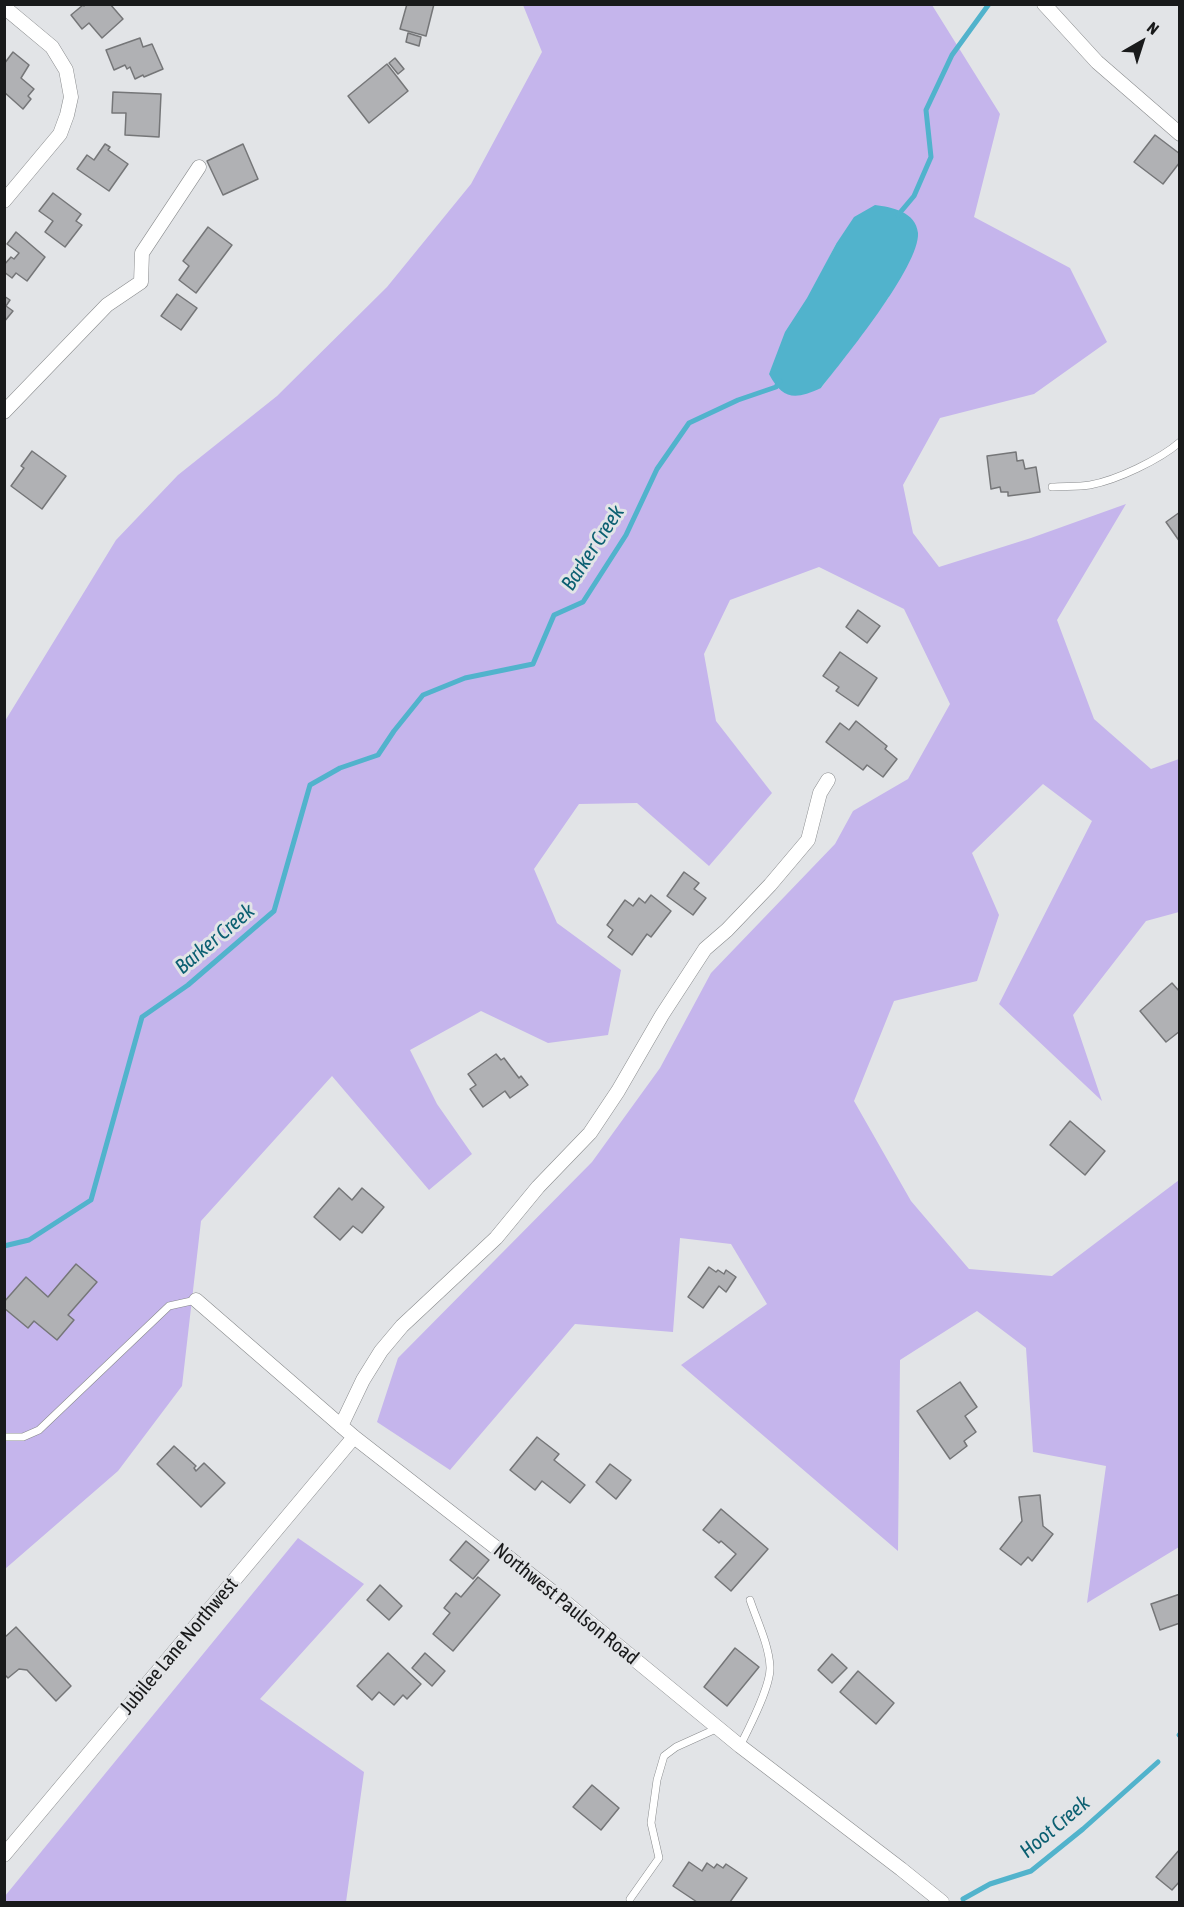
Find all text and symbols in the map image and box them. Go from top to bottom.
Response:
north arrow [1112,12,1172,72]
text: N [1144,18,1163,38]
water label: Barker Creek [556,501,630,595]
water label: Barker Creek [170,898,260,980]
street label: Northwest Paulson Road [489,1538,643,1670]
street label: Jubilee Lane Northwest [115,1573,243,1719]
water label: Hoot Creek [1015,1790,1095,1864]

